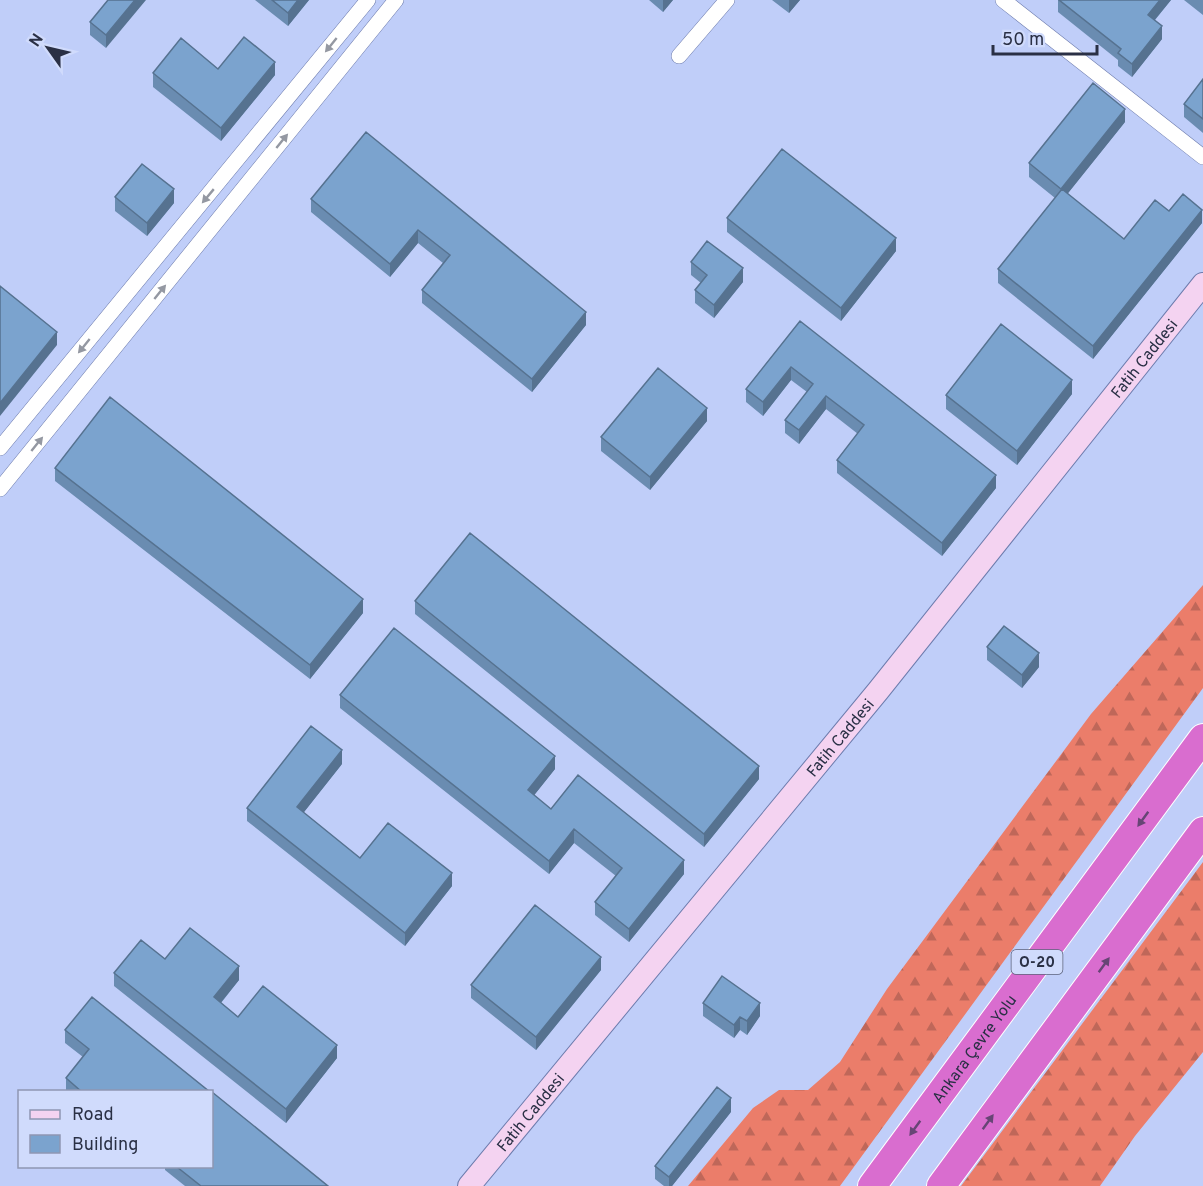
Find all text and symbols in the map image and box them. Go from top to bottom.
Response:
north arrow [18,18,78,78]
scale bar [993,18,1096,56]
text: 50 m [1002,29,1044,52]
text: N [26,30,49,51]
one-way arrow [325,37,338,52]
one-way arrow [276,133,288,148]
one-way arrow [201,188,214,204]
one-way arrow [153,284,166,300]
street label: Fatih Caddesi [1108,316,1183,403]
one-way arrow [78,339,90,354]
one-way arrow [30,436,42,451]
street label: Fatih Caddesi [803,695,879,782]
one-way arrow [1137,810,1149,826]
road number: O-20 [1012,950,1062,974]
one-way arrow [1098,958,1110,973]
street label: Ankara Çevre Yolu [928,991,1022,1108]
street label: Fatih Caddesi [494,1070,570,1156]
legend [18,1090,213,1168]
text: Road [72,1104,114,1127]
one-way arrow [982,1114,995,1130]
one-way arrow [909,1119,921,1135]
text: Building [72,1134,138,1157]

